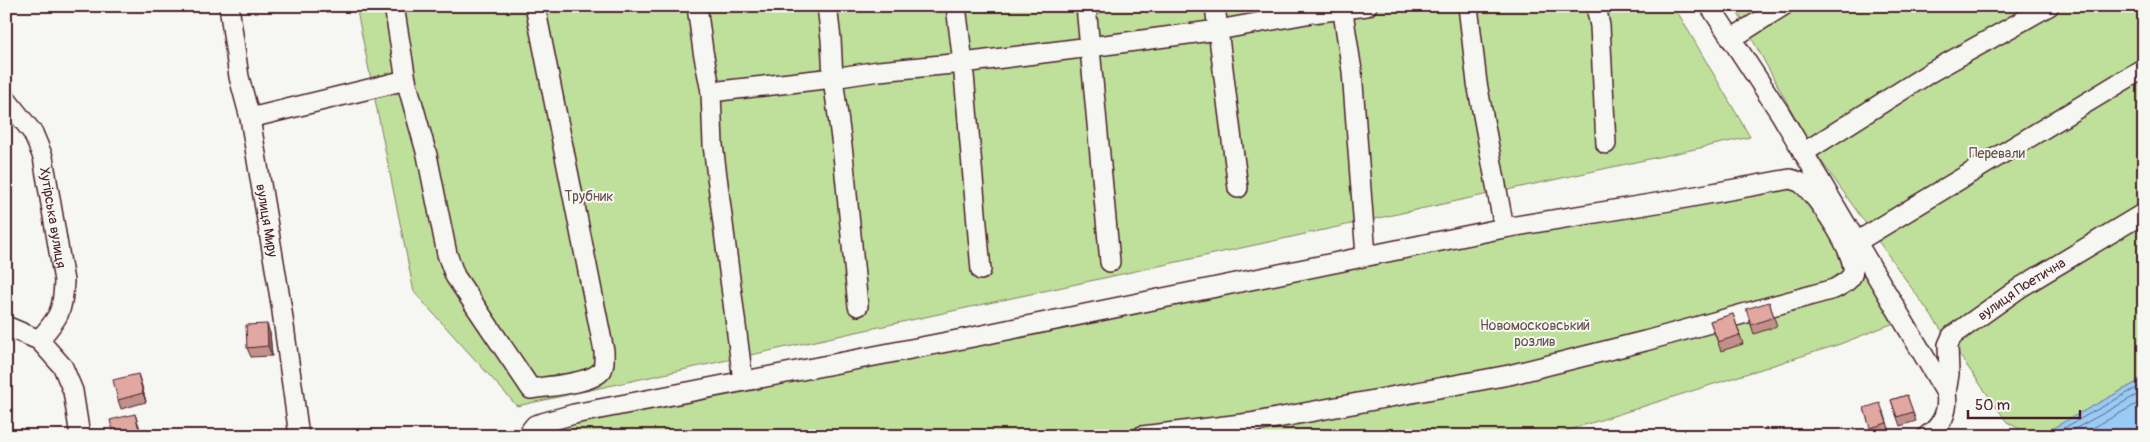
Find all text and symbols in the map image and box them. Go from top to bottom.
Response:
park label: Перевали [1969,145,2025,162]
street label: Хутірська вулиця [36,166,70,269]
street label: вулиця Миру [253,183,282,258]
park label: Трубник [565,188,613,205]
street label: вулиця Поетична [1974,254,2068,324]
park label: Новомосковський розлив [1480,317,1590,350]
scale bar [1968,387,2080,419]
text: 50 m [1975,396,2010,415]

